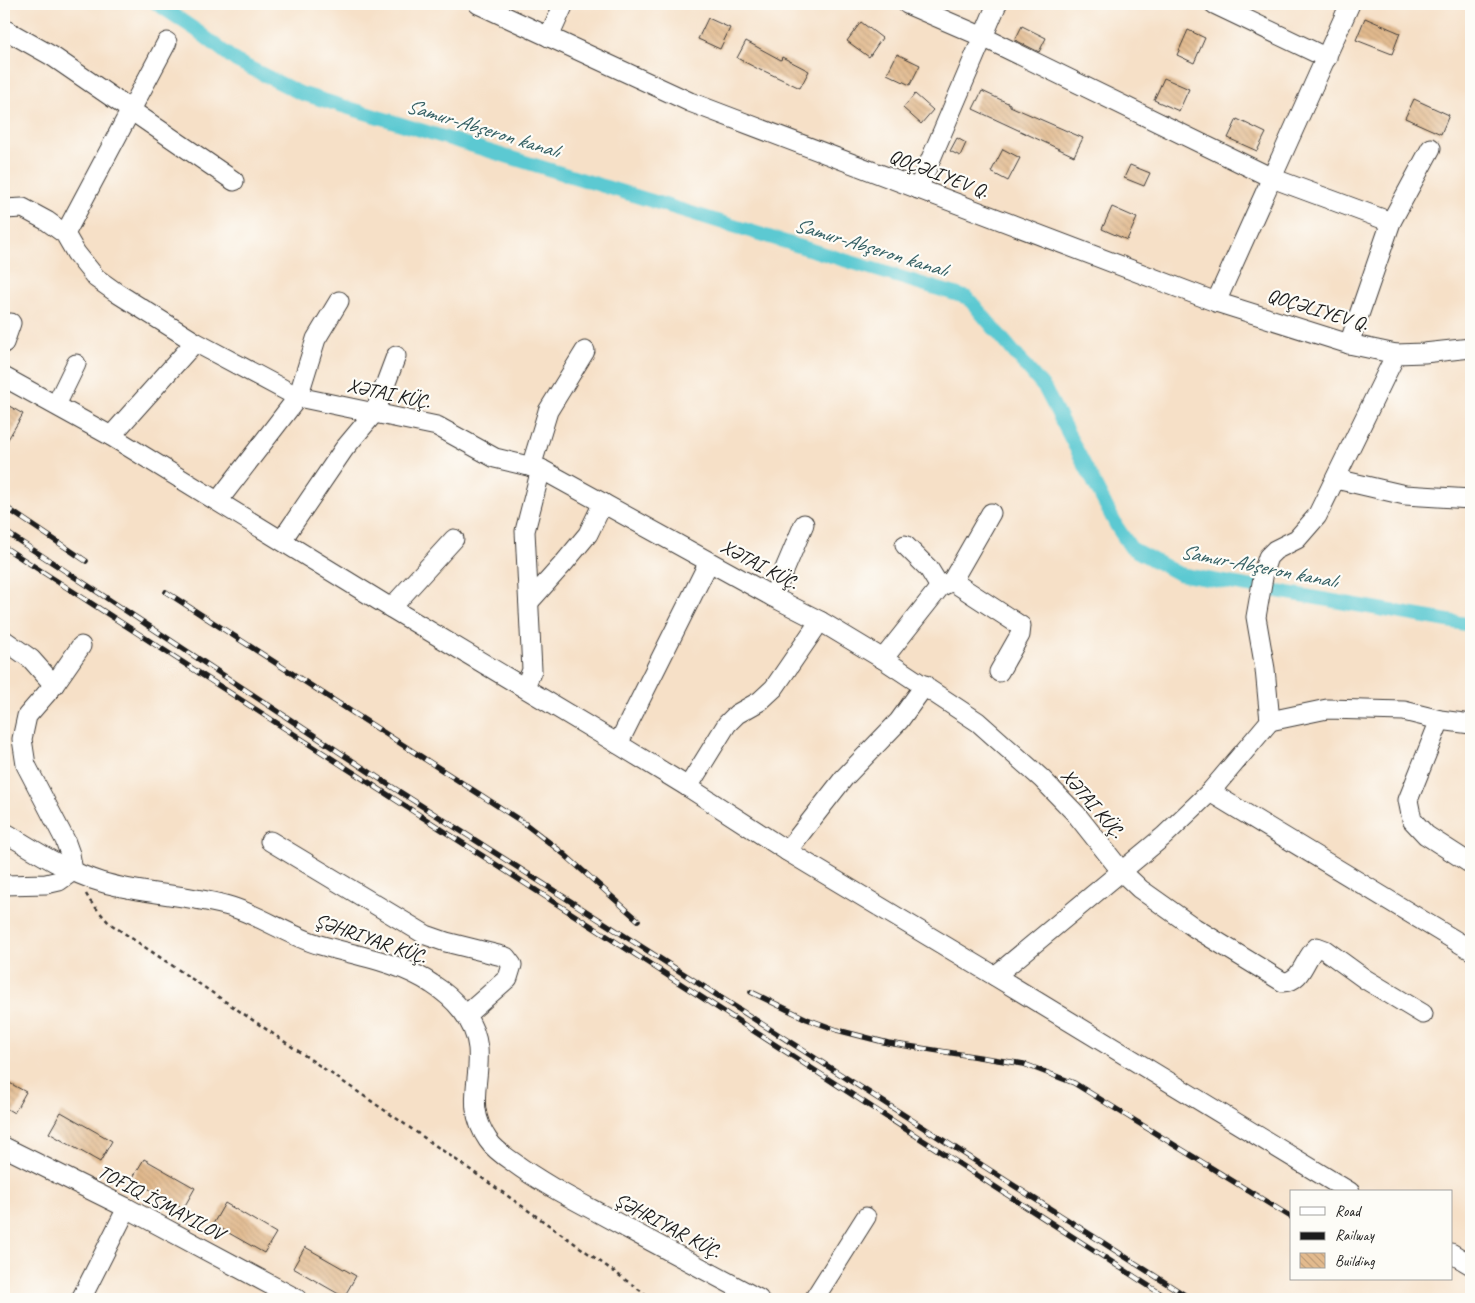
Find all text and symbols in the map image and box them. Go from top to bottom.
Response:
water label: Samur-Abşeron kanalı [403,92,566,165]
street label: QOÇƏLIYEV Q. [886,143,992,204]
water label: Samur-Abşeron kanalı [791,211,954,284]
street label: QOÇƏLIYEV Q. [1264,282,1372,337]
street label: XƏTAI KÜÇ. [345,372,433,415]
street label: XƏTAI KÜÇ. [717,534,803,595]
water label: Samur-Abşeron kanalı [1179,538,1342,594]
street label: XƏTAI KÜÇ. [1055,763,1130,843]
street label: ŞƏHRIYAR KÜÇ. [311,908,430,969]
street label: TOFIQ İSMAYILOV [93,1159,232,1248]
street label: ŞƏHRIYAR KÜÇ. [610,1187,725,1264]
legend [1290,1190,1452,1280]
text: Road [1335,1202,1362,1221]
text: Railway [1335,1226,1376,1245]
text: Building [1335,1252,1375,1271]

